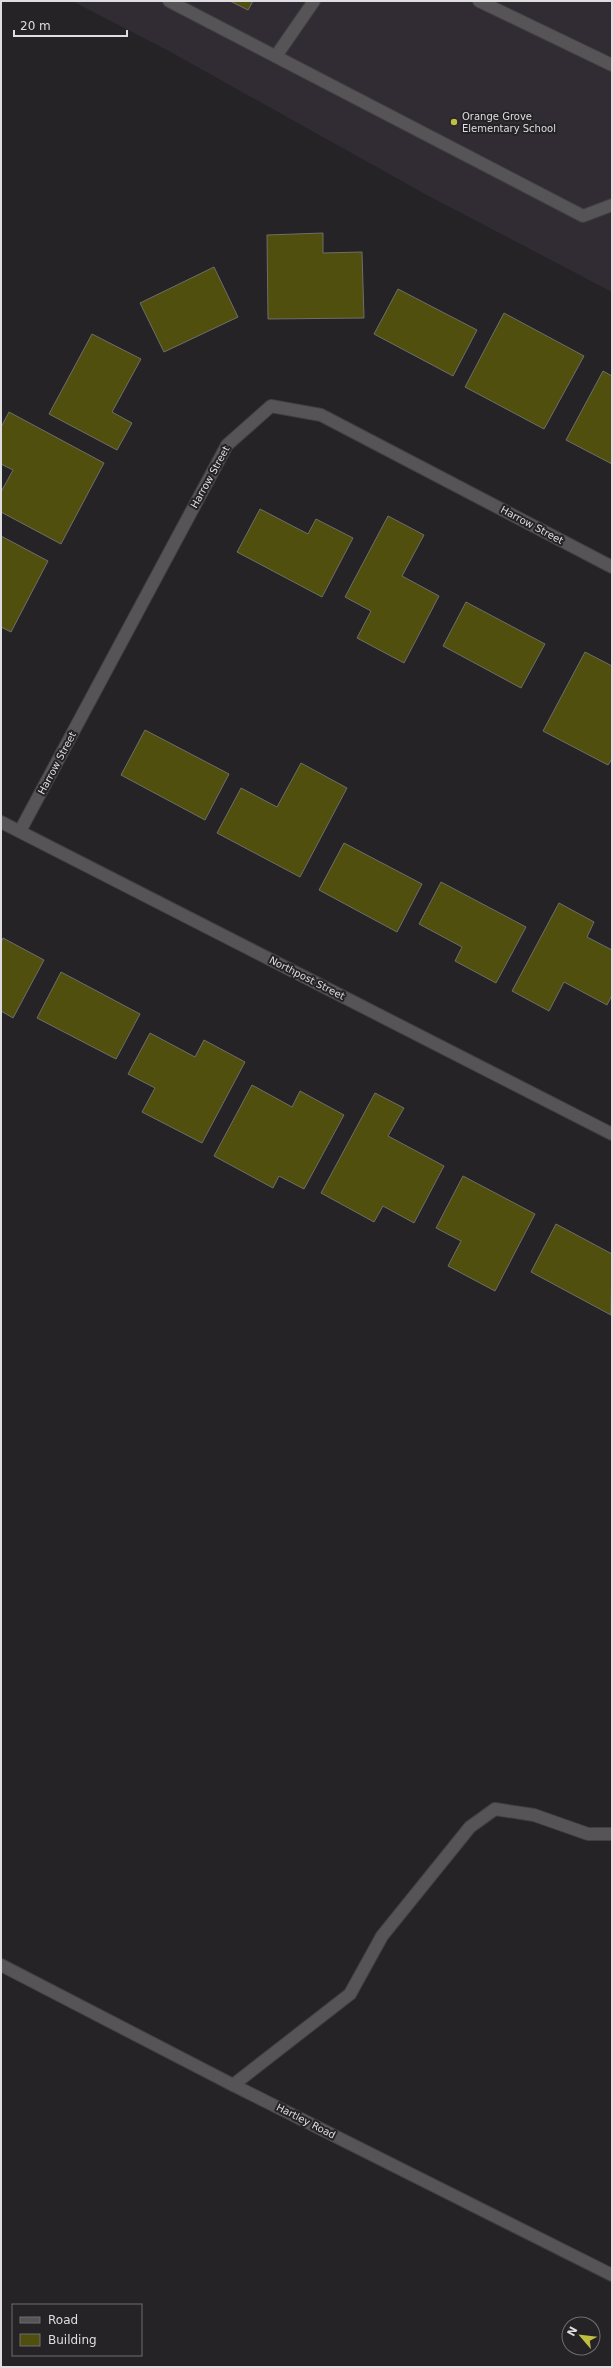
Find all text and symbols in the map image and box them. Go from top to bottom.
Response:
scale bar [14,12,127,38]
text: 20 m [20,19,51,33]
place label: Orange Grove Elementary School [462,111,556,134]
marker: Orange Grove Elementary School [449,117,459,127]
street label: Harrow Street [188,444,232,510]
street label: Harrow Street [499,504,565,546]
street label: Harrow Street [36,730,78,796]
street label: Northpost Street [267,954,347,1002]
street label: Hartley Road [275,2101,337,2141]
legend [12,2304,142,2356]
text: Road [48,2313,78,2327]
north arrow [561,2316,601,2356]
text: N [565,2324,581,2339]
text: Building [48,2333,97,2347]

